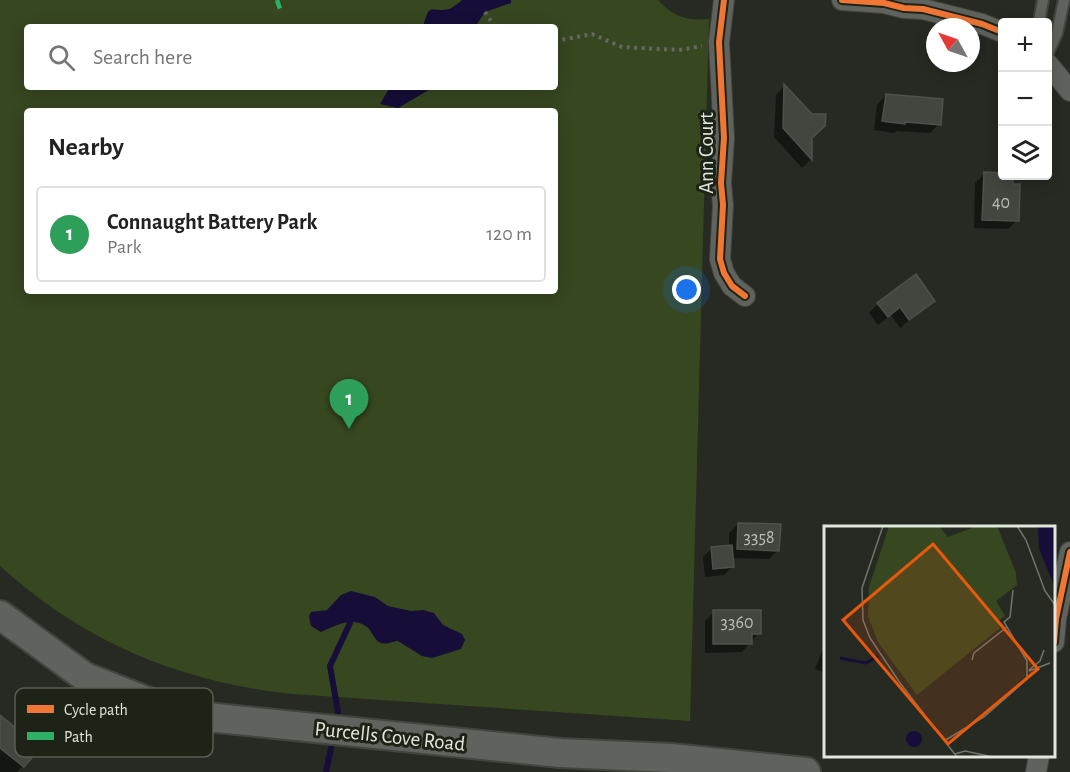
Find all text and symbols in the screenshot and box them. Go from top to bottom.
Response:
north arrow [926,18,980,72]
map controls [998,18,1052,180]
button: + [998,18,1052,72]
search box [24,24,558,90]
icon: search [45,41,78,74]
text: Search here [93,46,192,68]
button: − [998,72,1052,126]
street label: Ann Court [696,112,717,194]
button: layers [998,126,1052,180]
text: Nearby [48,134,124,160]
house number: 40 [992,194,1010,212]
text: Connaught Battery Park [107,211,317,233]
text: 1 [66,224,73,244]
text: 120 m [486,224,532,244]
text: Park [107,237,142,257]
your location [672,275,701,304]
pin: 1 [330,380,368,429]
inset map [824,526,1055,757]
house number: 3358 [744,529,774,547]
house number: 3360 [721,614,753,632]
legend [15,688,213,757]
text: Cycle path [64,702,128,719]
street label: Purcells Cove Road [314,718,466,755]
text: Path [64,729,93,745]

